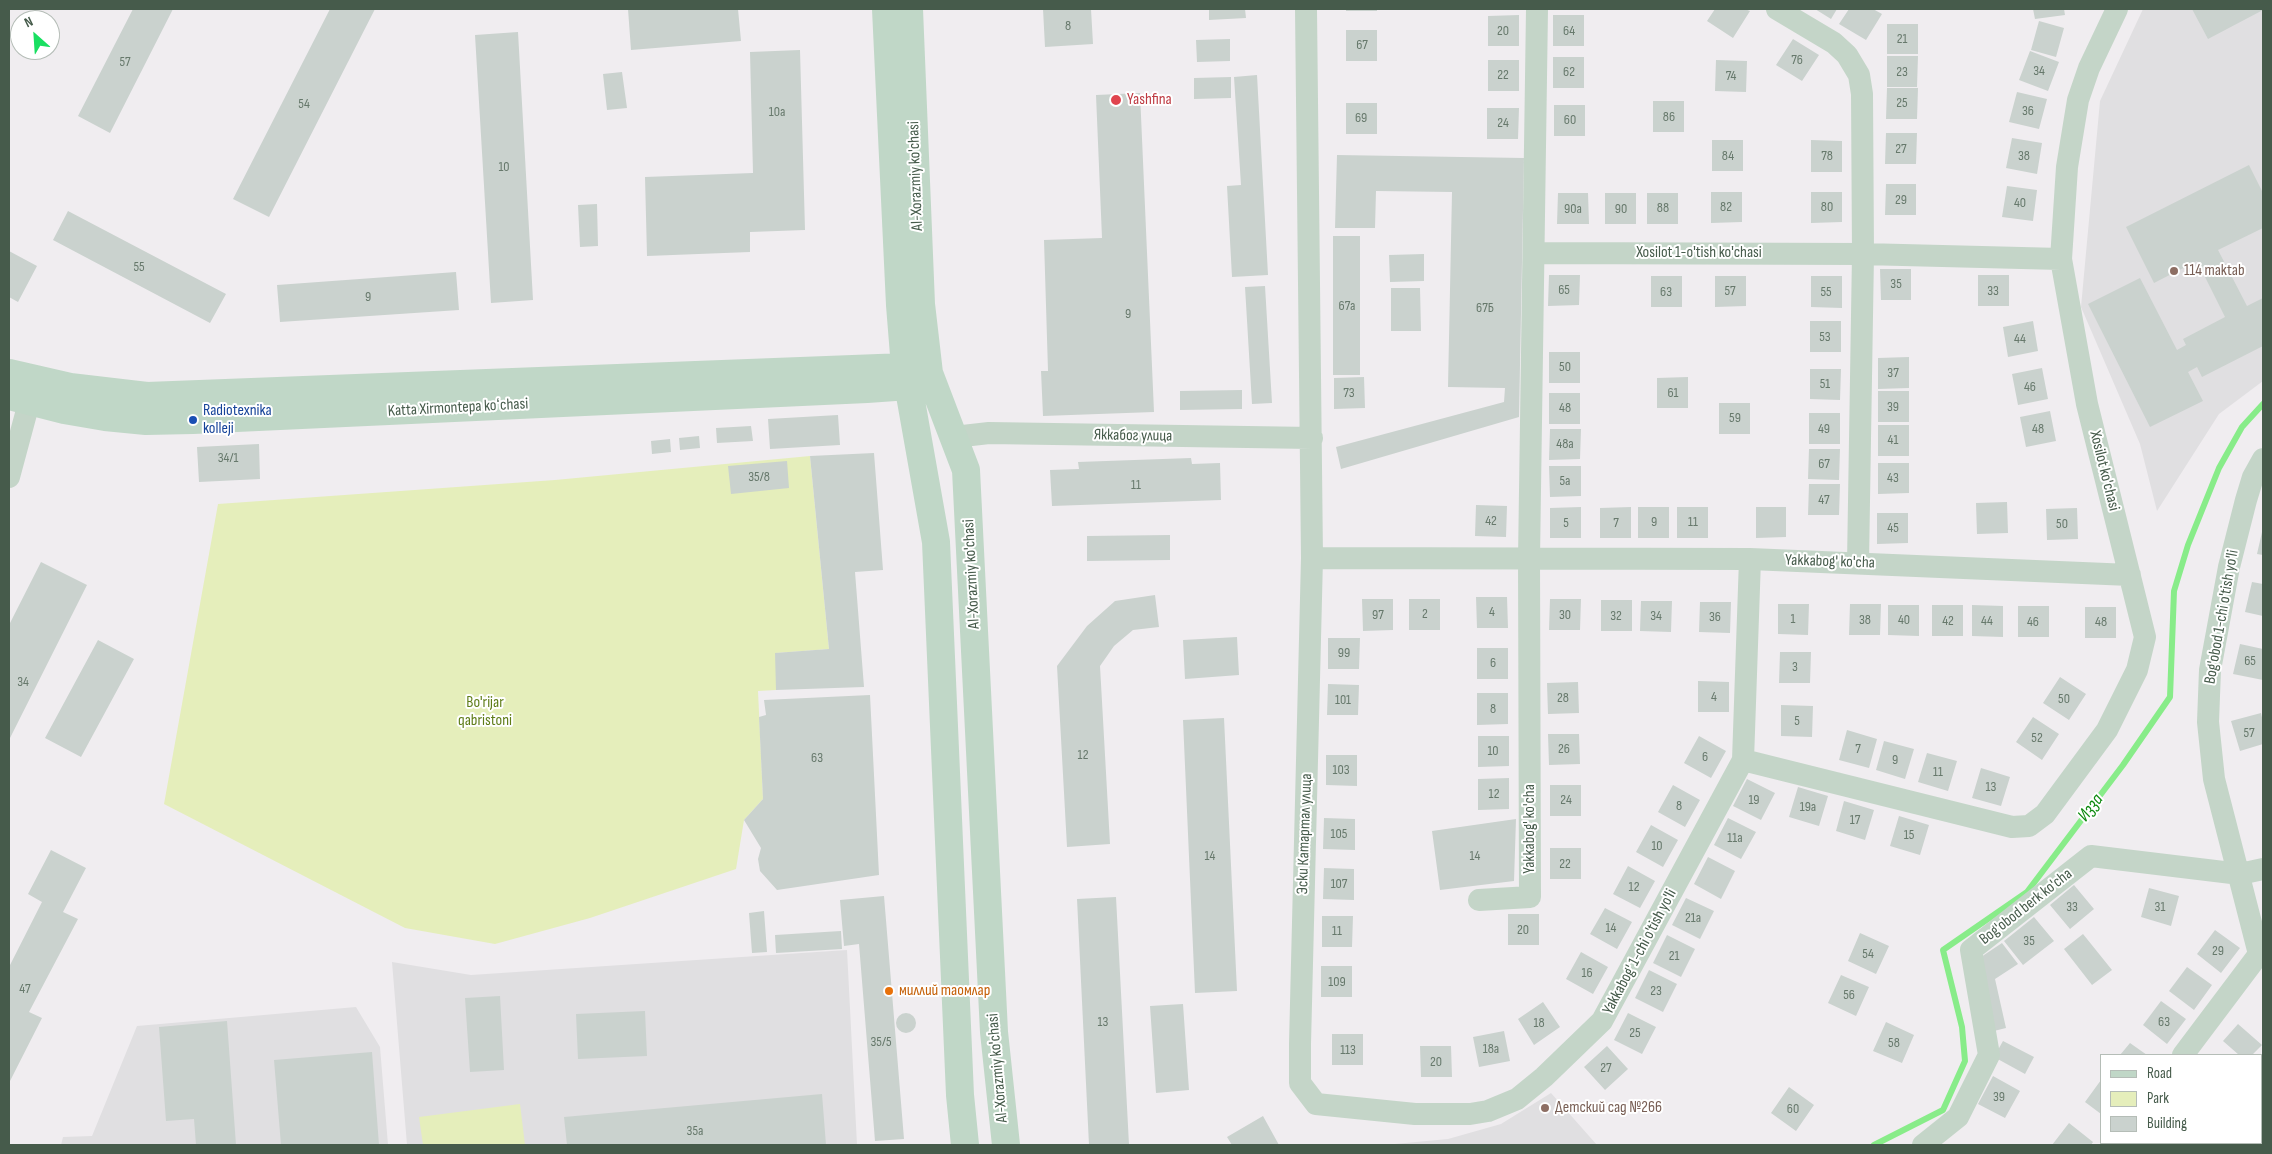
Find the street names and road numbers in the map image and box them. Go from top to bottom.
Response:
street label: Al-Xorazmiy ko'chasi [904,121,928,231]
street label: Xosilot 1-o'tish ko'chasi [1636,243,1762,263]
street label: Katta Xirmontepa koʻchasi [387,395,529,421]
street label: Яккабог улица [1094,426,1172,446]
street label: Xosilot ko'chasi [2085,429,2123,513]
street label: Al-Xorazmiy ko'chasi [960,519,984,629]
street label: Bog'obod 1-chi o'tish yo'li [2201,549,2243,685]
street label: Yakkabog' ko'cha [1785,551,1875,573]
street label: Эски Катартал улица [1293,773,1317,895]
street label: Yakkabog' ko'cha [1520,784,1540,874]
street label: Bog'obod berk ko'cha [1976,865,2076,949]
street label: Yakkabog' 1-chi o'tish yo'li [1599,886,1681,1018]
street label: Al-Xorazmiy ko'chasi [984,1012,1012,1124]

